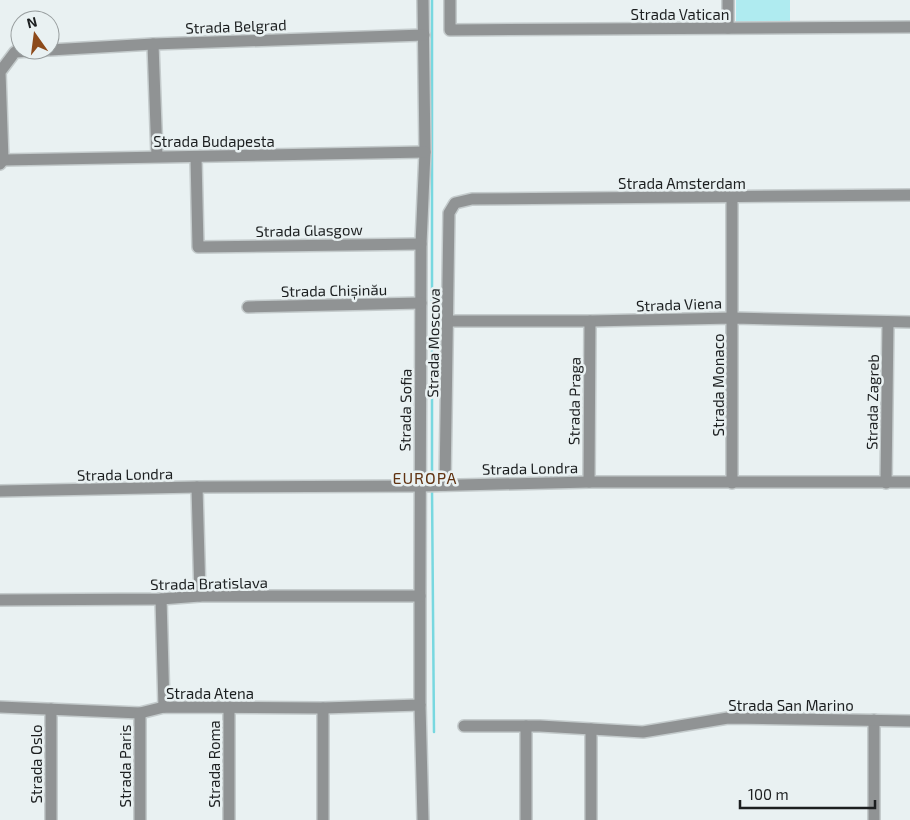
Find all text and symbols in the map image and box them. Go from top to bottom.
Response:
street label: Strada Vatican [631,5,729,23]
north arrow [10,10,60,60]
text: N [25,12,39,31]
street label: Strada Belgrad [185,15,287,37]
street label: Strada Budapesta [153,132,275,150]
street label: Strada Amsterdam [618,174,746,192]
street label: Strada Glasgow [255,220,363,240]
street label: Strada Chișinău [281,280,387,302]
street label: Strada Moscova [423,288,443,398]
street label: Strada Viena [636,294,722,314]
street label: Strada Monaco [709,334,727,436]
street label: Strada Zagreb [862,354,882,450]
street label: Strada Praga [564,357,584,445]
street label: Strada Sofia [395,368,415,452]
street label: Strada Londra [482,458,578,478]
street label: Strada Londra [77,464,173,484]
district label: EUROPA [392,468,458,487]
street label: Strada Bratislava [150,573,268,593]
street label: Strada Atena [166,684,254,702]
street label: Strada San Marino [728,696,854,714]
street label: Strada Roma [205,720,223,808]
street label: Strada Oslo [27,724,45,804]
street label: Strada Paris [116,725,134,807]
scale bar [740,778,875,810]
text: 100 m [748,785,789,803]

